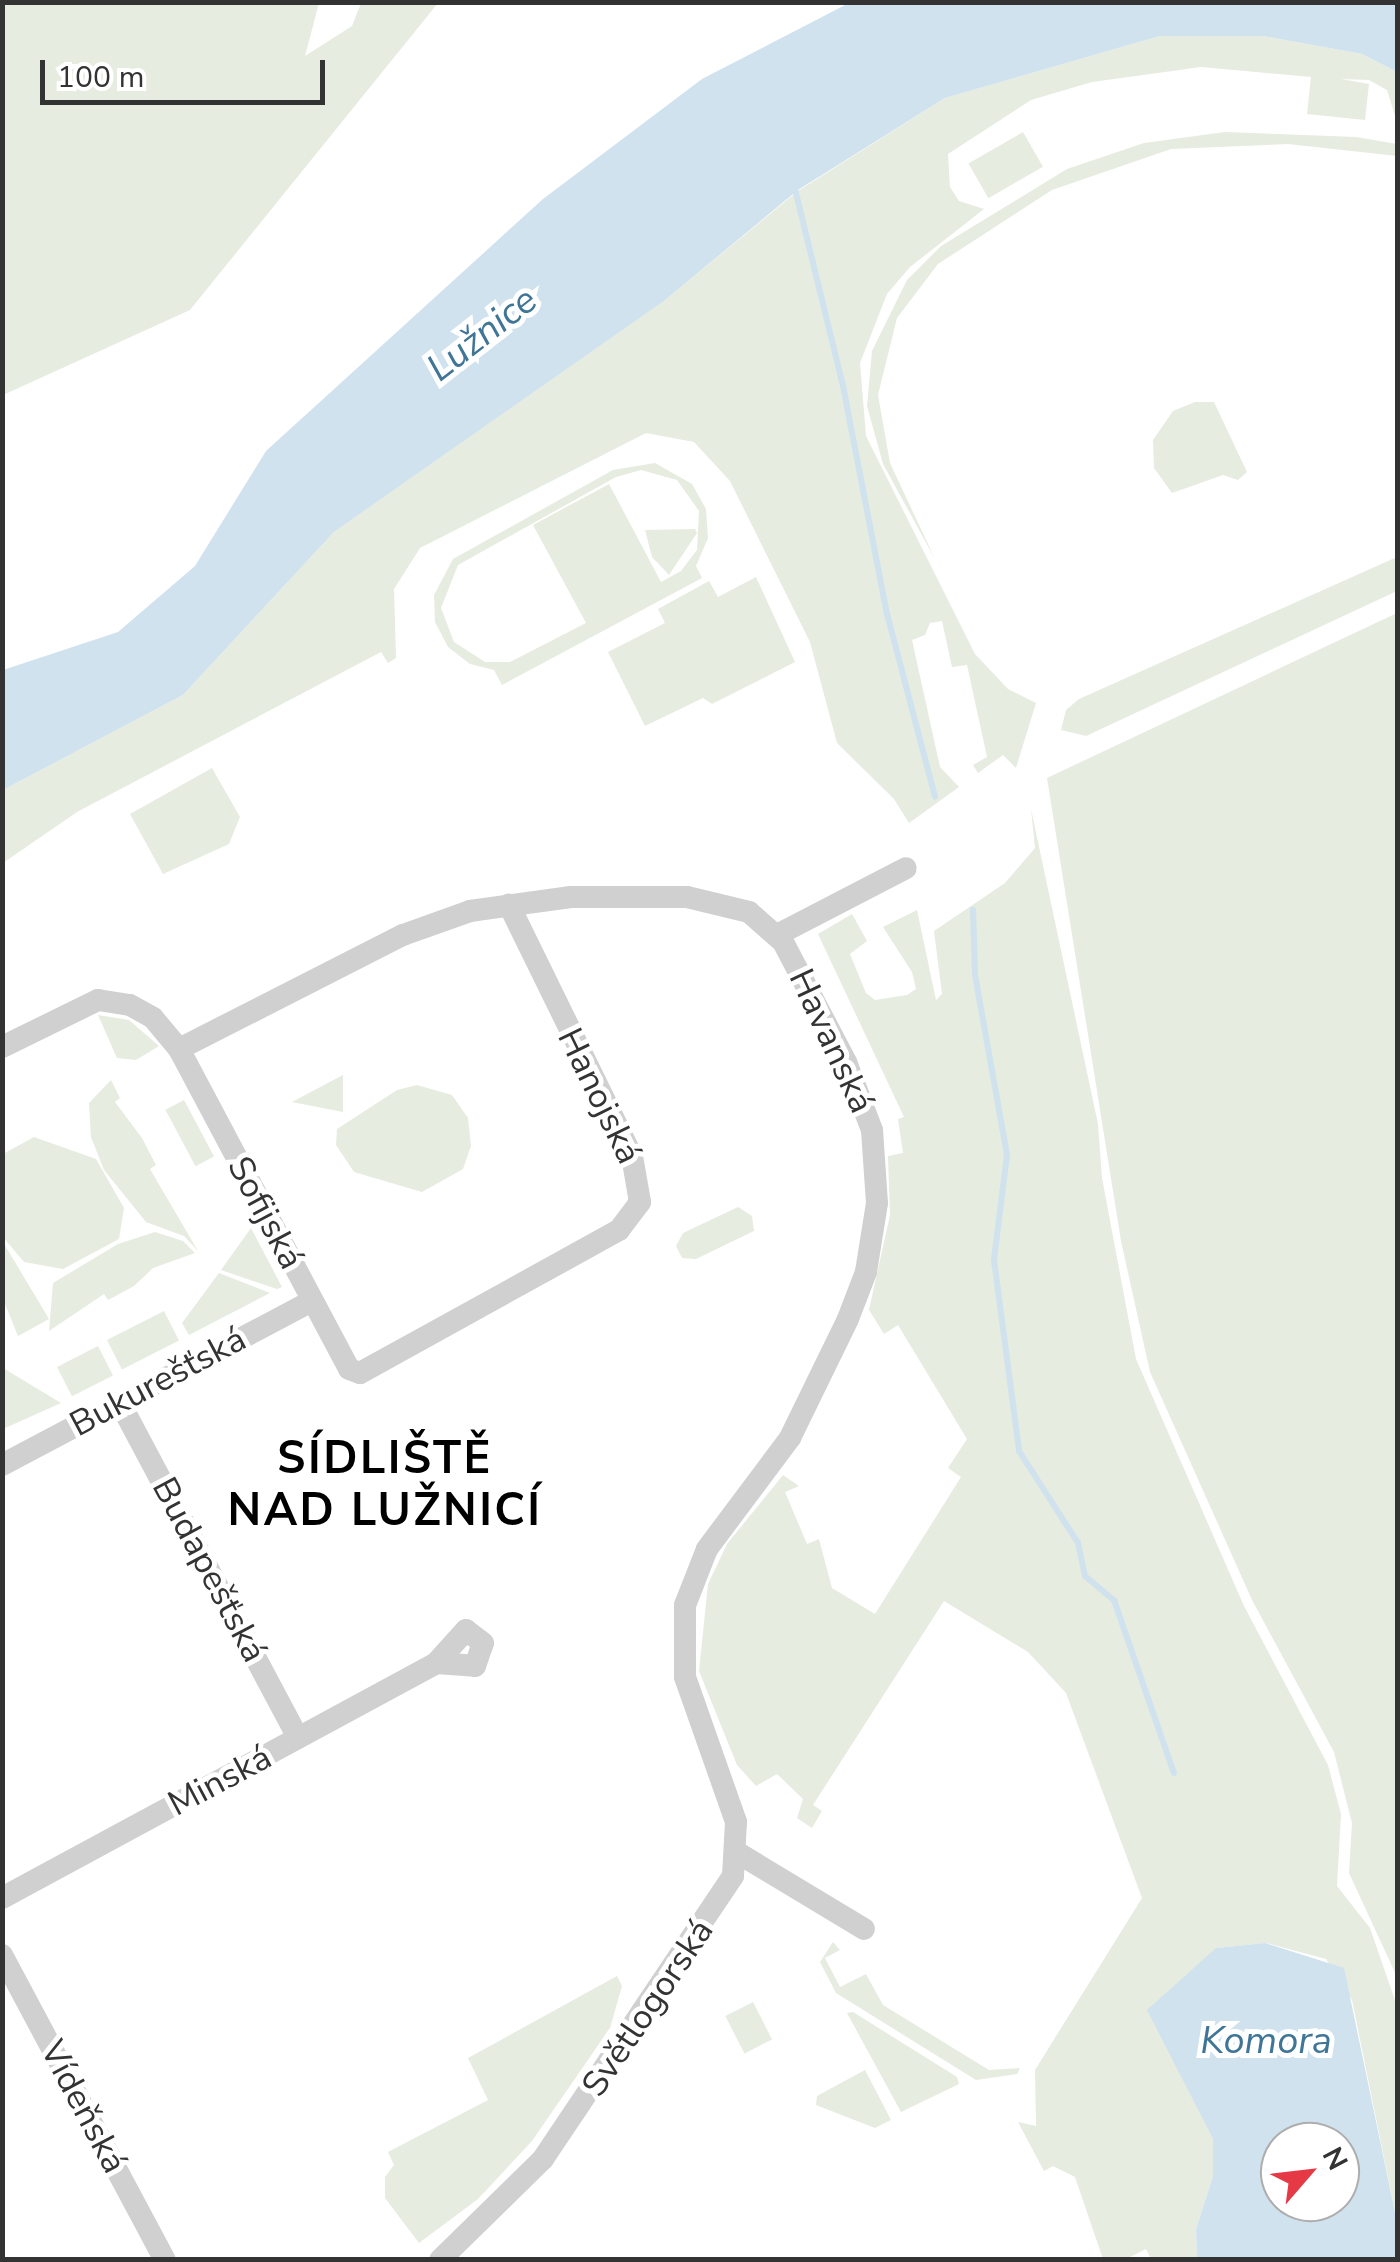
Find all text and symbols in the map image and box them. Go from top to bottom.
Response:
scale bar [45,40,330,102]
text: 100 m [57,57,144,98]
water label: Lužnice [418,277,546,391]
street label: Havanská [779,962,883,1120]
street label: Hanojská [548,1021,650,1171]
street label: Sofijská [218,1150,312,1276]
street label: Bukurešťská [63,1318,253,1446]
district label: SÍDLIŠTĚ NAD LUŽNICÍ [227,1432,543,1538]
street label: Budapešťská [143,1471,275,1669]
street label: Minská [161,1736,279,1826]
street label: Světlogorská [573,1911,723,2105]
water label: Komora [1200,2018,1332,2064]
street label: Vídeňská [31,2034,135,2180]
north arrow [1260,2122,1360,2222]
text: N [1313,2141,1356,2177]

